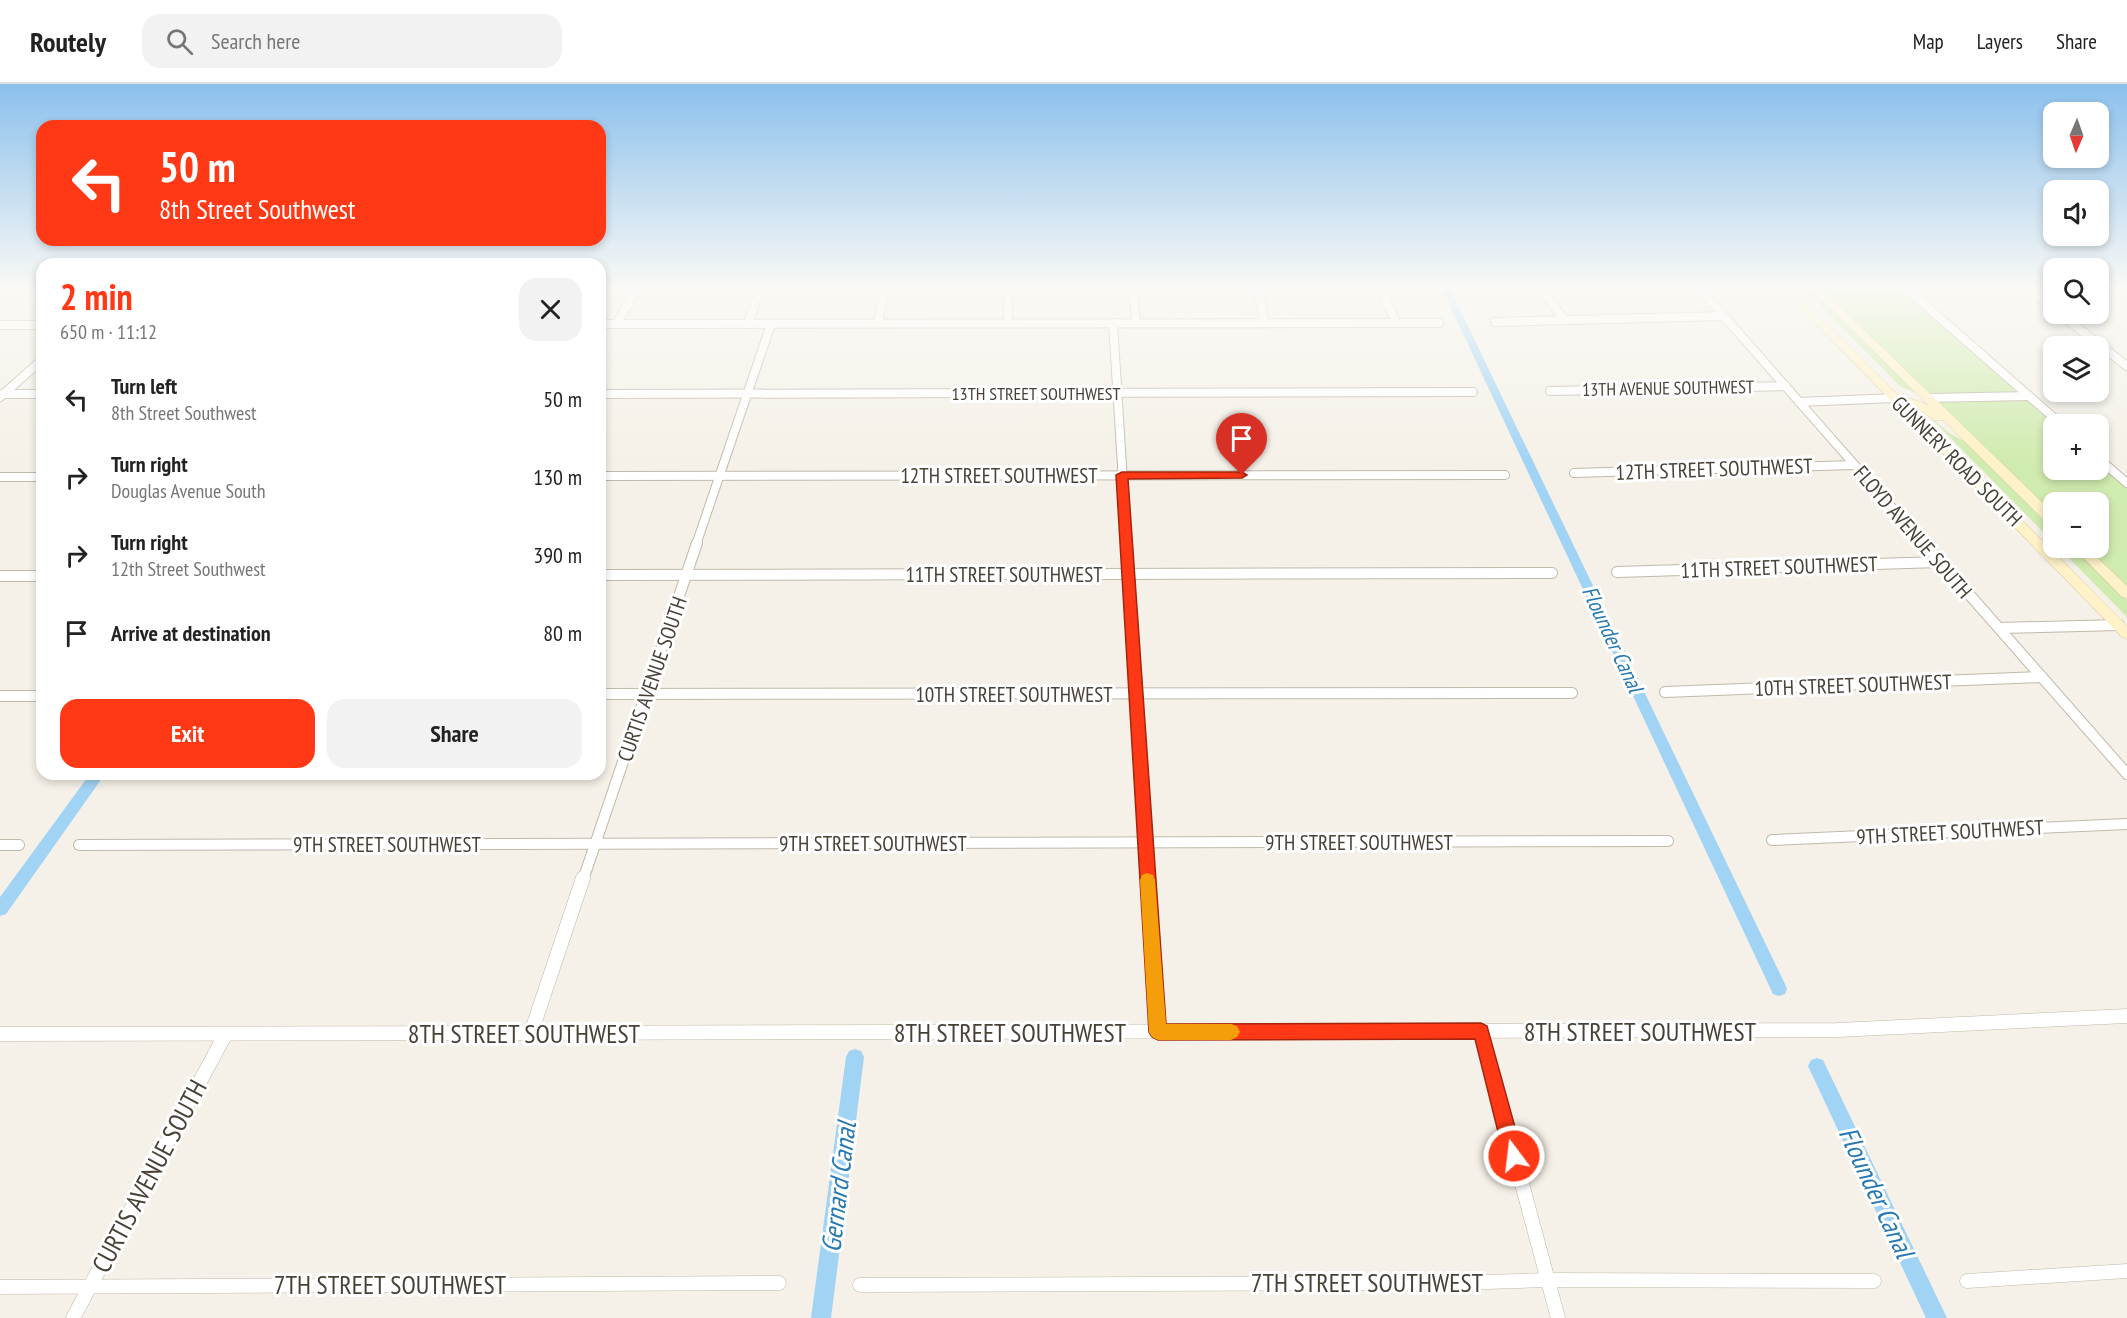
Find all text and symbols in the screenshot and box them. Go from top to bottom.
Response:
search box [142,14,562,68]
text: Routely [30,23,106,60]
icon: search [163,25,196,58]
text: Search here [211,27,300,55]
text: Map [1913,28,1944,55]
text: Layers [1977,28,2023,55]
text: Share [2056,28,2097,55]
north arrow [2043,102,2109,168]
map controls [2043,102,2109,558]
text: 50 m [159,139,236,194]
icon: left [60,144,138,222]
button: sound [2043,180,2109,246]
text: 8th Street Southwest [159,192,355,226]
button: search [2043,258,2109,324]
text: 2 min [60,273,133,320]
button: close [519,278,582,341]
text: 650 m · 11:12 [60,319,157,345]
button: layers [2043,336,2109,402]
text: Turn left [111,372,177,400]
street label: 13TH AVENUE SOUTHWEST [1582,375,1754,401]
street label: 13TH STREET SOUTHWEST [951,382,1121,405]
icon: left [60,383,93,416]
text: 50 m [543,385,582,413]
street label: GUNNERY ROAD SOUTH [1886,390,2028,532]
text: 8th Street Southwest [111,400,257,426]
pin [1216,413,1267,475]
button: + [2043,414,2109,480]
icon: arrive [1225,422,1258,455]
text: Turn right [111,450,188,478]
street label: 12TH STREET SOUTHWEST [1615,452,1814,486]
street label: FLOYD AVENUE SOUTH [1848,460,1978,604]
icon: right [60,461,93,494]
street label: 12TH STREET SOUTHWEST [900,462,1098,489]
text: 130 m [533,463,582,491]
text: Douglas Avenue South [111,478,266,504]
button: − [2043,492,2109,558]
text: Turn right [111,528,188,556]
icon: right [60,539,93,572]
text: 390 m [533,541,582,569]
street label: 11TH STREET SOUTHWEST [1680,550,1879,584]
text: 12th Street Southwest [111,556,266,582]
street label: 11TH STREET SOUTHWEST [905,561,1103,588]
water label: Flounder Canal [1576,581,1651,698]
street label: CURTIS AVENUE SOUTH [611,593,693,765]
icon: arrive [60,617,93,650]
text: Arrive at destination [111,619,271,647]
text: 80 m [543,619,582,647]
street label: 10TH STREET SOUTHWEST [1754,668,1953,702]
street label: 10TH STREET SOUTHWEST [915,681,1113,708]
button: Exit [60,699,315,768]
button: Share [327,699,582,768]
street label: 9TH STREET SOUTHWEST [1856,814,2045,850]
street label: 9TH STREET SOUTHWEST [1265,829,1454,856]
street label: 9TH STREET SOUTHWEST [779,830,968,857]
street label: 9TH STREET SOUTHWEST [293,831,482,858]
street label: 8TH STREET SOUTHWEST [1524,1015,1757,1048]
street label: 8TH STREET SOUTHWEST [894,1016,1127,1049]
street label: 8TH STREET SOUTHWEST [408,1017,641,1050]
street label: CURTIS AVENUE SOUTH [84,1074,214,1278]
water label: Gernard Canal [813,1117,863,1254]
water label: Flounder Canal [1832,1121,1923,1265]
position arrow [1482,1124,1546,1188]
street label: 7TH STREET SOUTHWEST [1251,1266,1484,1299]
street label: 7TH STREET SOUTHWEST [274,1268,507,1301]

